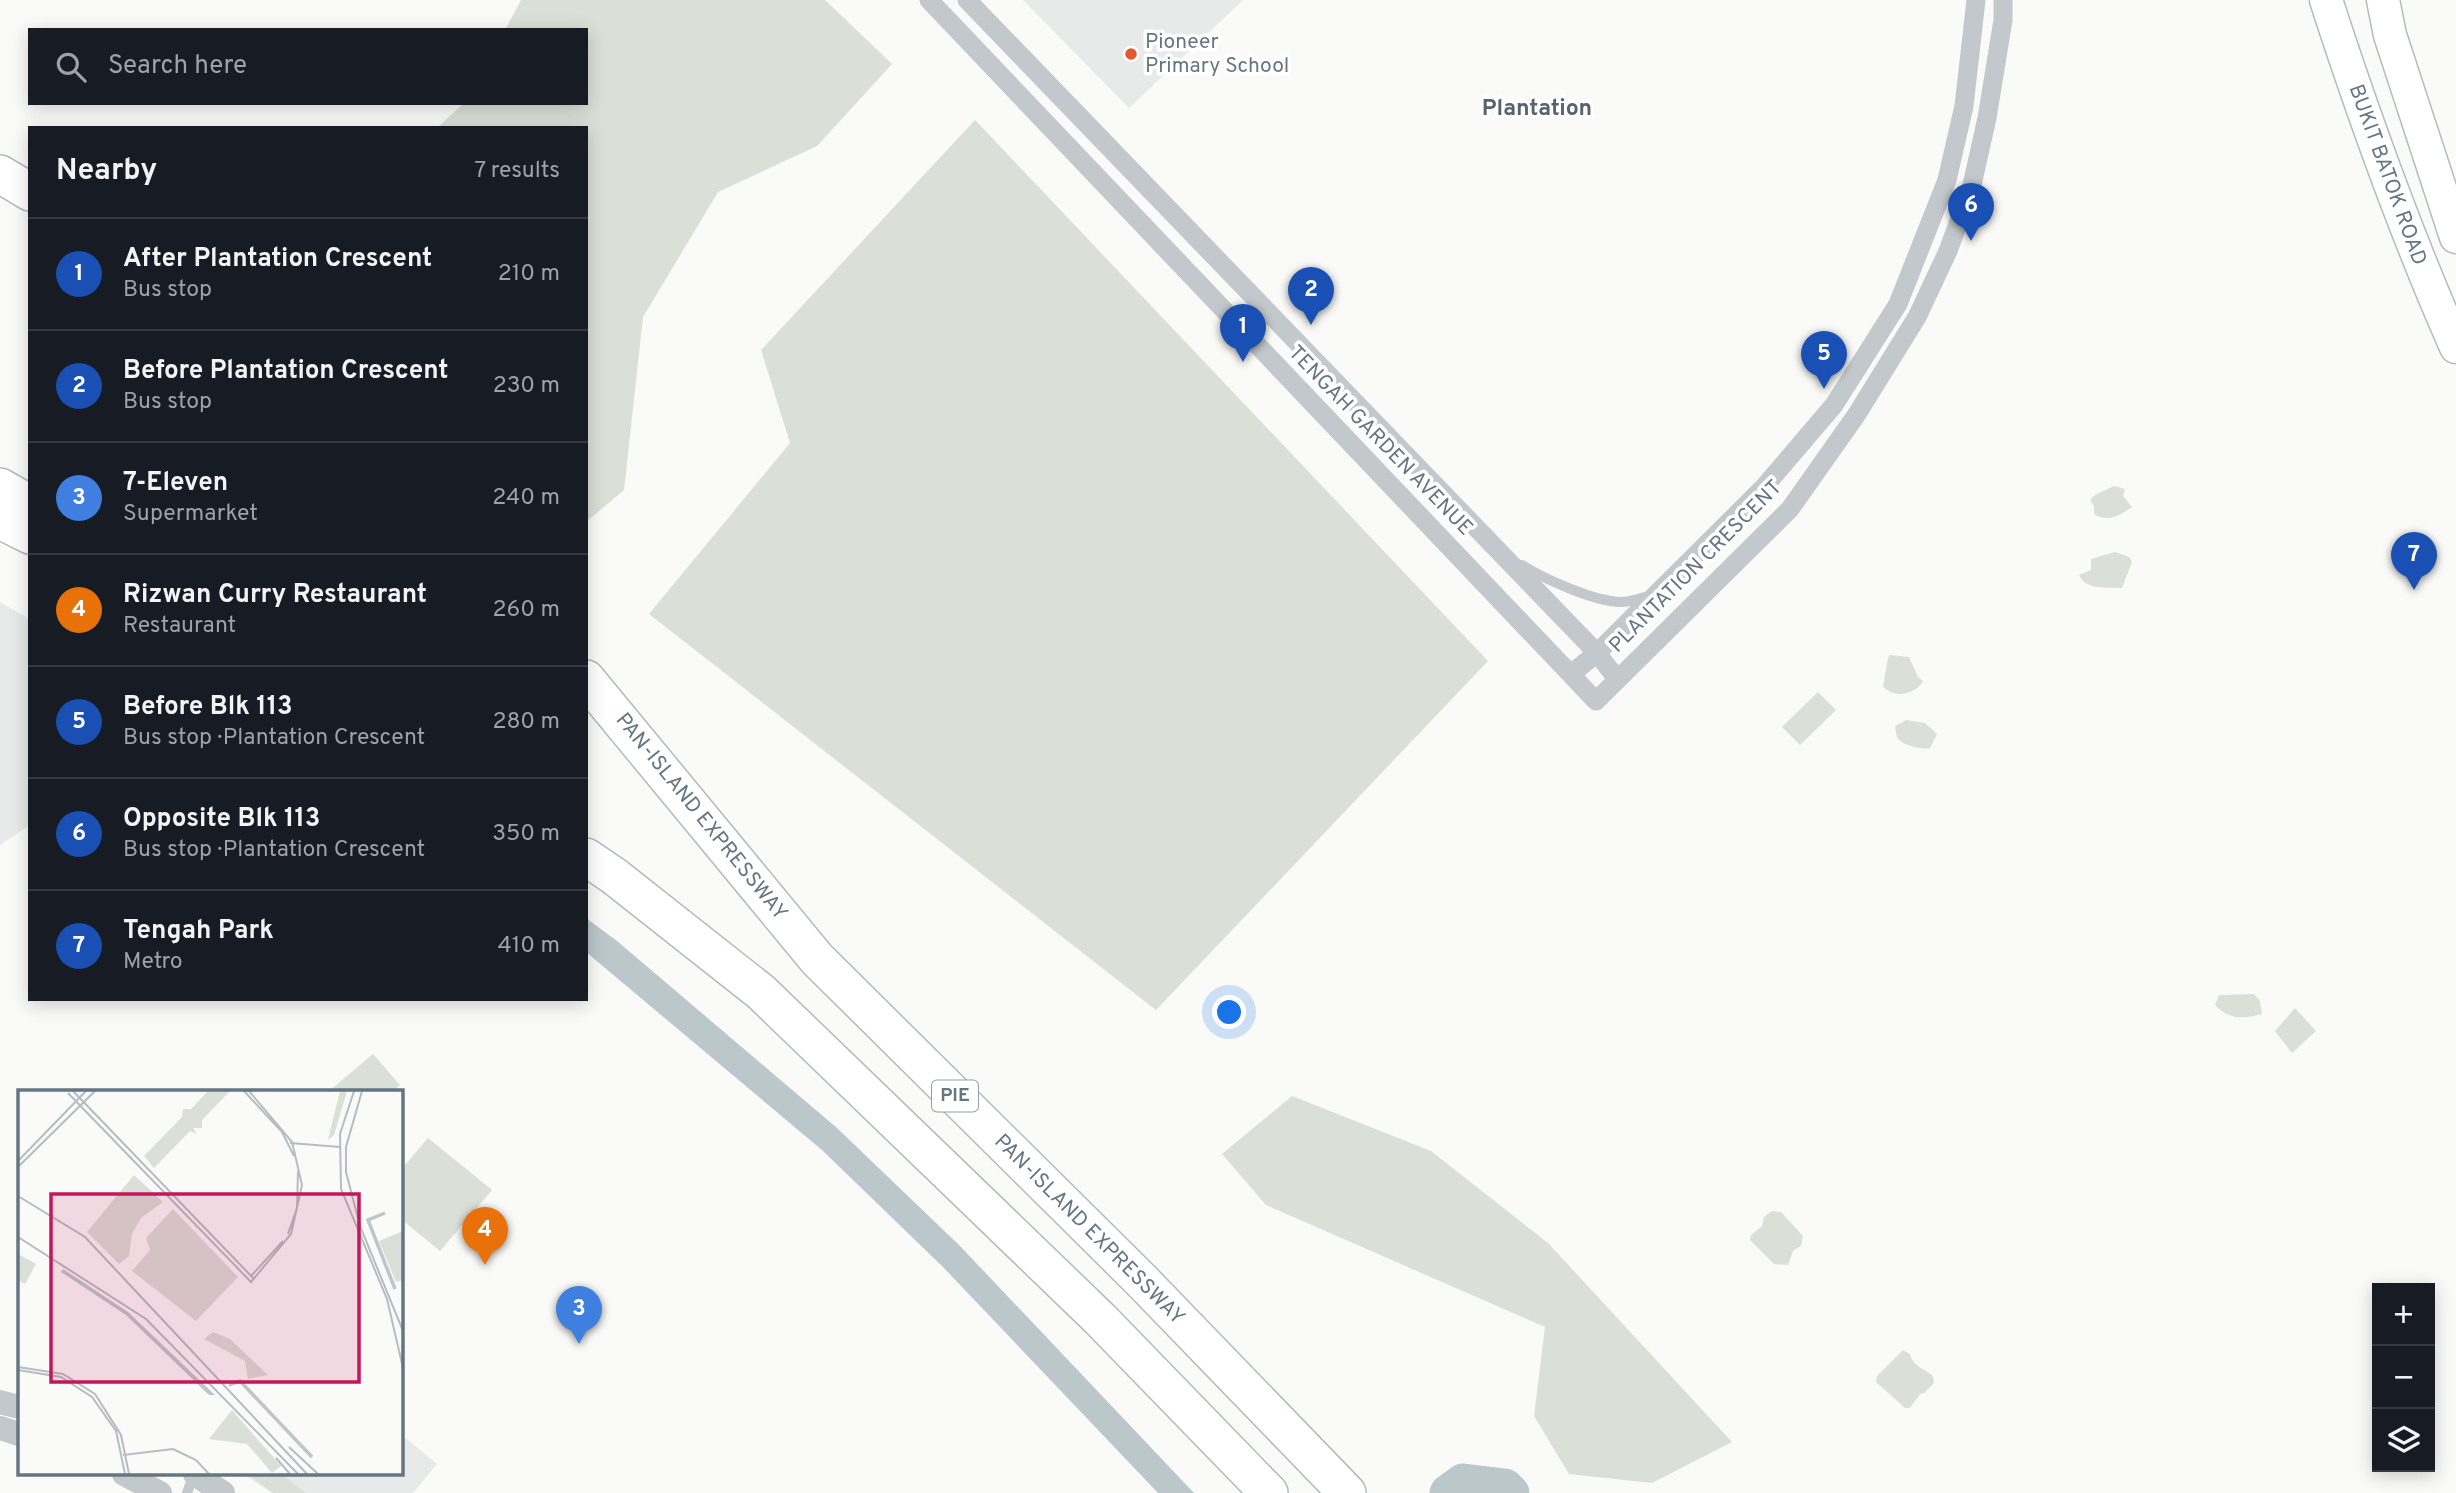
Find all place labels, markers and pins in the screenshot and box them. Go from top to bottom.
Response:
place label: Pioneer Primary School [1145,29,1289,80]
marker: Pioneer Primary School [1123,46,1139,62]
pin: 6 [1948,183,1994,241]
pin: 2 [1288,267,1334,325]
pin: 1 [1220,304,1266,362]
pin: 5 [1801,331,1847,389]
pin: 7 [2391,532,2437,590]
pin: 4 [462,1207,508,1265]
pin: 3 [556,1286,602,1344]

